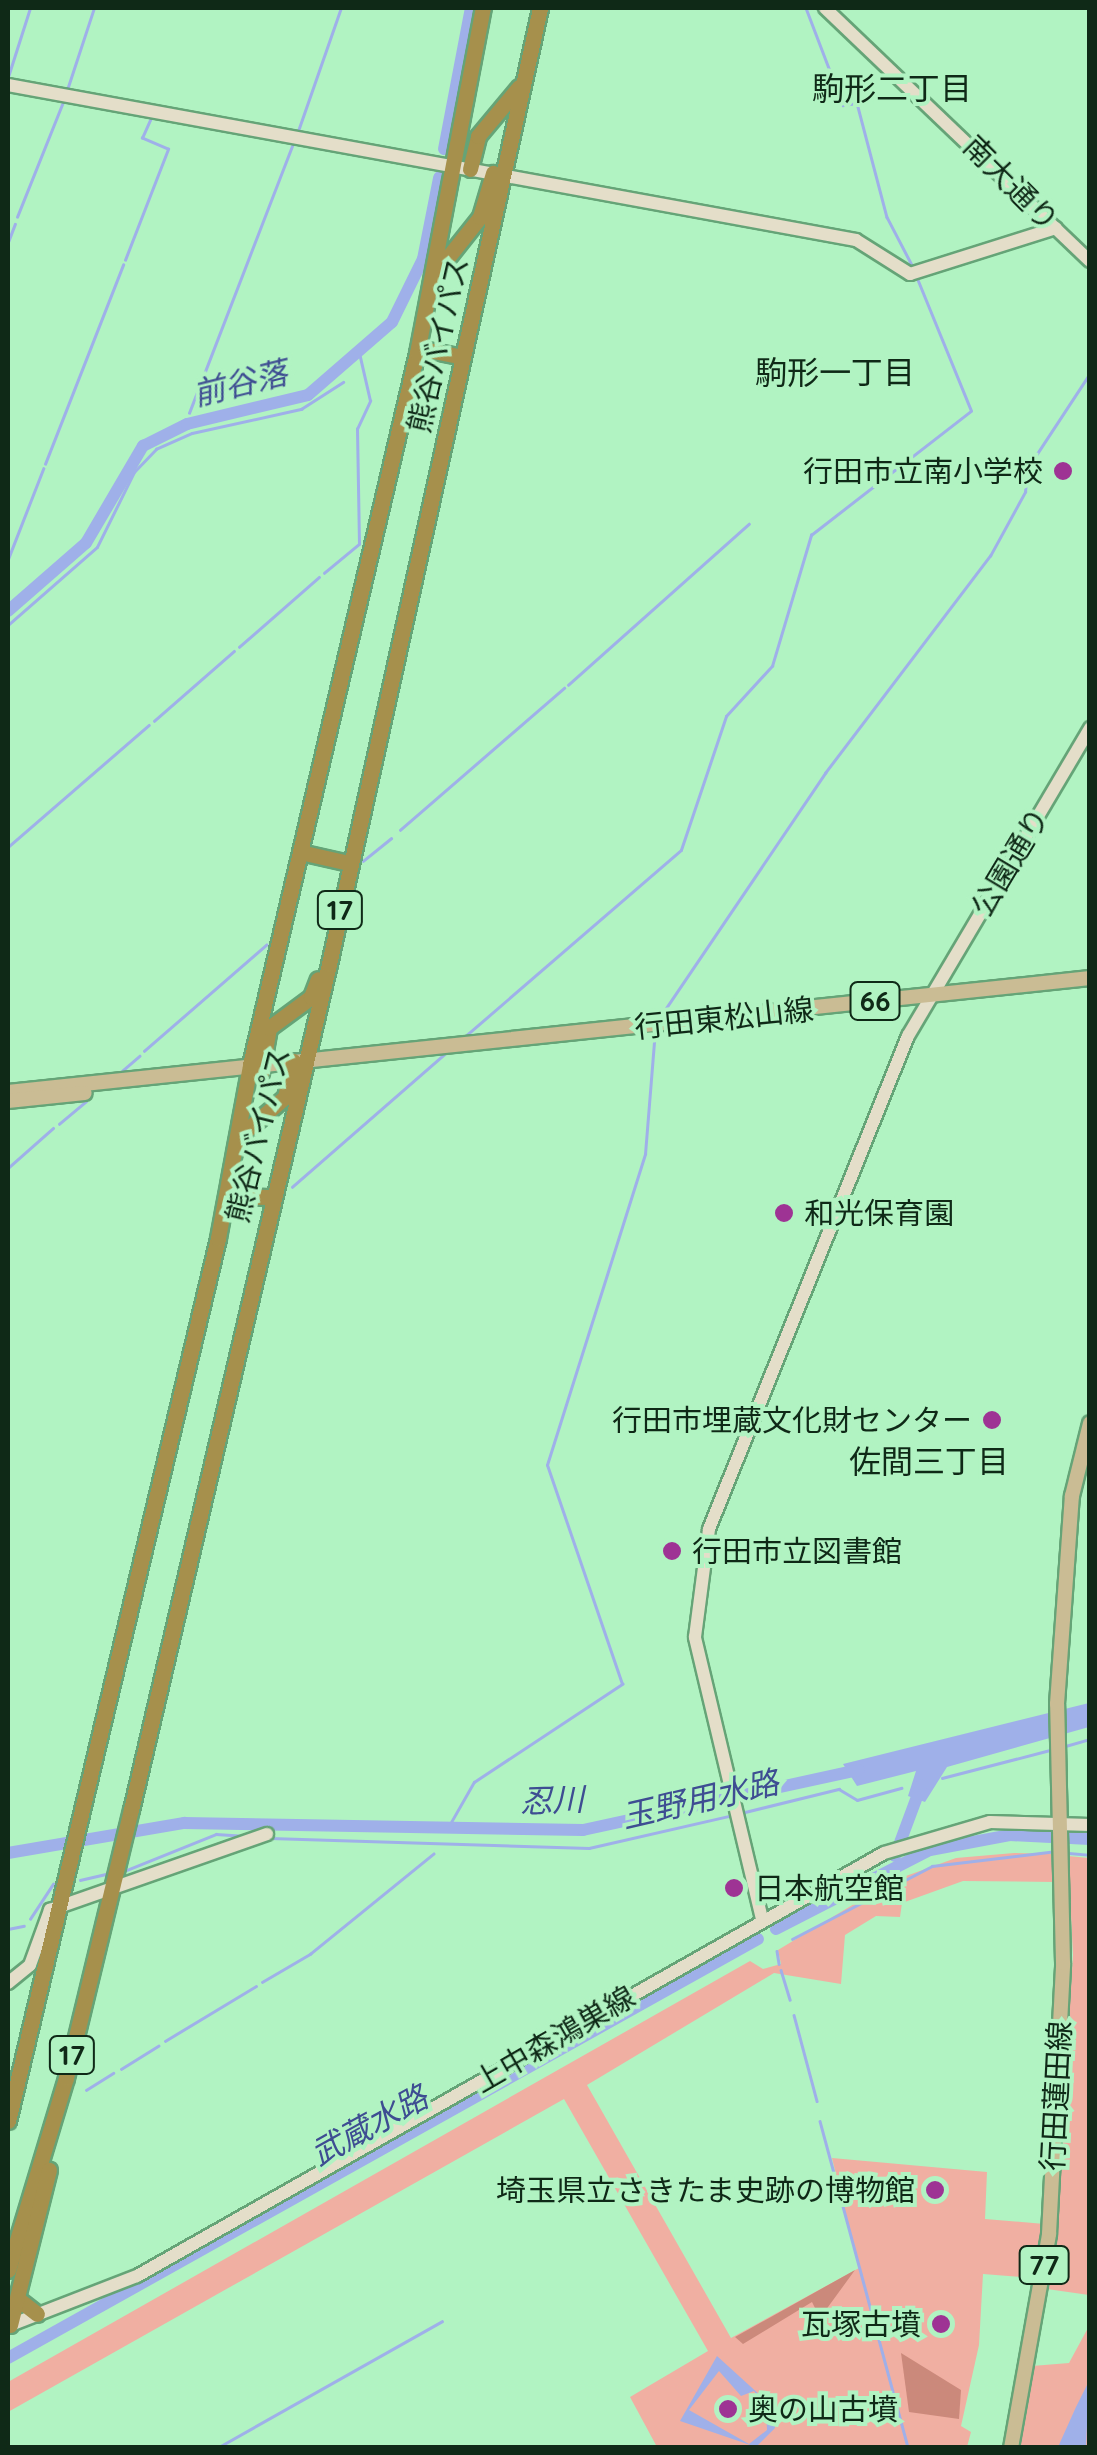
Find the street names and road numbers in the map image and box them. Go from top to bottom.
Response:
street label: 南大通り [956,128,1066,238]
street label: 熊谷バイパス [400,253,476,437]
street label: 公園通り [964,801,1056,923]
road number: 17 [315,887,365,933]
road number: 66 [848,978,902,1024]
street label: 行田東松山線 [633,991,815,1045]
street label: 熊谷バイパス [219,1043,297,1227]
street label: 上中森鴻巣線 [467,1978,641,2100]
street label: 行田蓮田線 [1034,2020,1078,2172]
road number: 17 [47,2032,97,2078]
road number: 77 [1016,2242,1072,2288]

